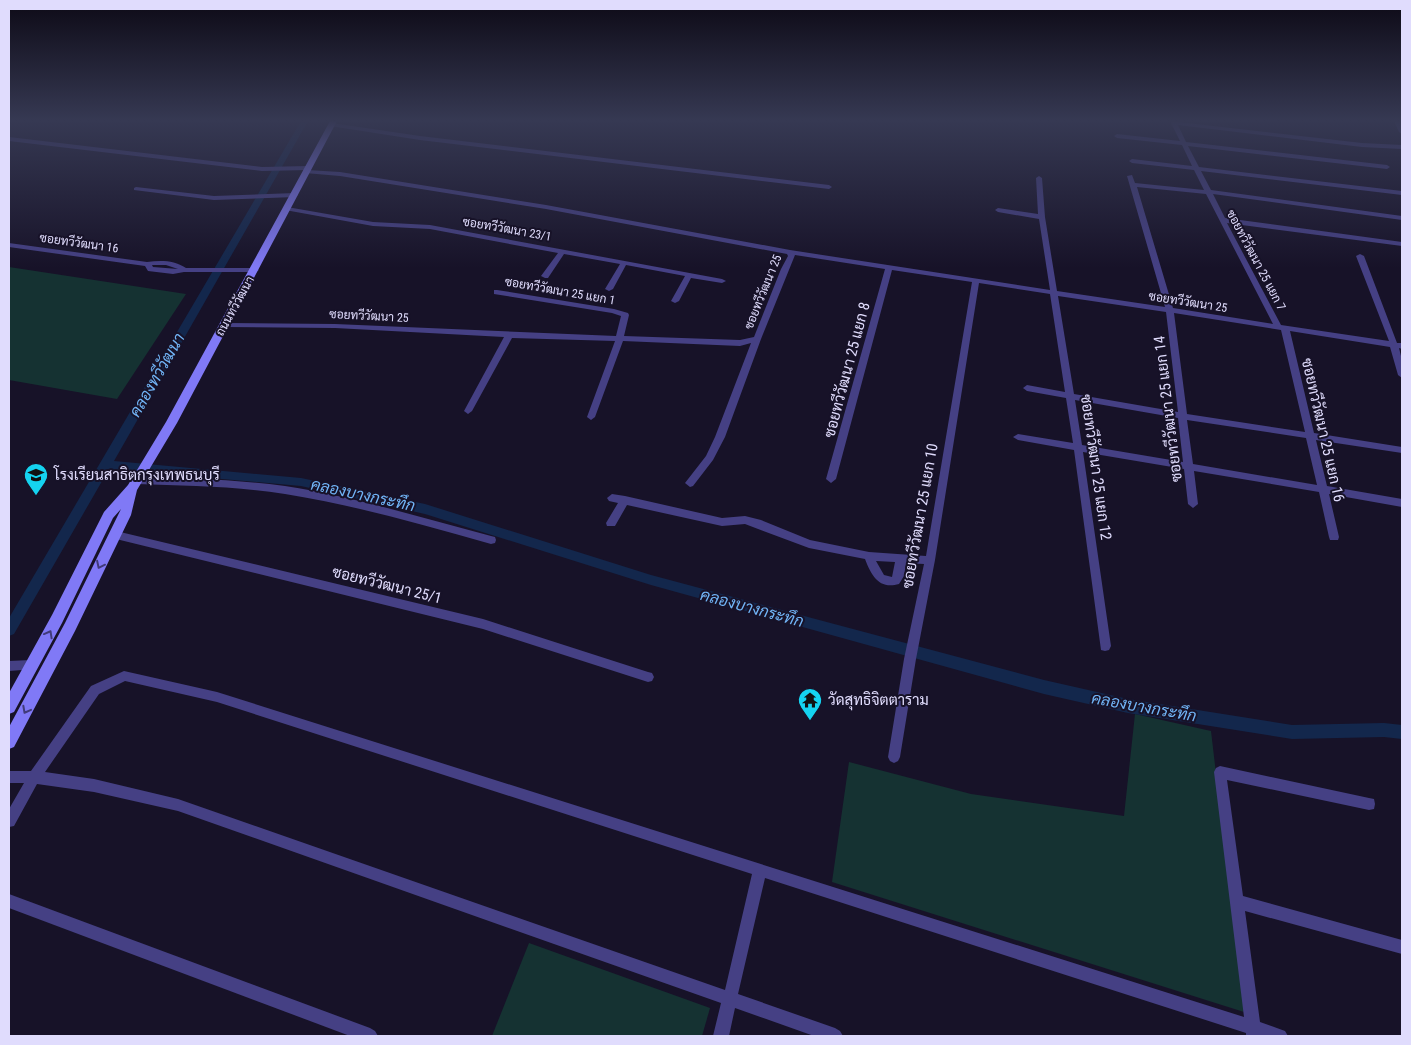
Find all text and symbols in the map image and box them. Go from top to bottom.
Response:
street label: ซอยทวีวัฒนา 25 แยก 7 [1224,207,1289,313]
street label: ซอยทวีวัฒนา 23/1 [462,213,553,244]
street label: ซอยทวีวัฒนา 16 [39,230,120,255]
street label: ซอยทวีวัฒนา 25 [741,252,784,331]
street label: ถนนทวีวัฒนา [212,273,257,338]
street label: ซอยทวีวัฒนา 25 แยก 1 [504,273,616,308]
street label: ซอยทวีวัฒนา 25 [1148,288,1229,315]
street label: ซอยทวีวัฒนา 25 แยก 8 [819,300,874,440]
street label: ซอยทวีวัฒนา 25 [329,306,409,325]
water label: คลองทวีวัฒนา [124,328,189,420]
street label: ซอยทวีวัฒนา 25 แยก 14 [1149,335,1186,483]
street label: ซอยทวีวัฒนา 25 แยก 16 [1298,356,1349,504]
street label: ซอยทวีวัฒนา 25 แยก 12 [1077,393,1116,541]
street label: ซอยทวีวัฒนา 25 แยก 10 [897,442,942,590]
school or university icon: โรงเรียนสาธิตกรุงเทพธนบุรี [23,462,49,496]
place label: โรงเรียนสาธิตกรุงเทพธนบุรี [53,465,220,486]
water label: คลองบางกระทึก [309,474,417,515]
one-way arrow [97,560,107,569]
street label: ซอยทวีวัฒนา 25/1 [330,562,444,607]
water label: คลองบางกระทึก [698,584,806,631]
one-way arrow [43,630,53,639]
temple icon: วัดสุทธิจิตตาราม [797,687,823,721]
water label: คลองบางกระทึก [1090,687,1198,726]
place label: วัดสุทธิจิตตาราม [828,691,929,711]
one-way arrow [22,705,32,714]

